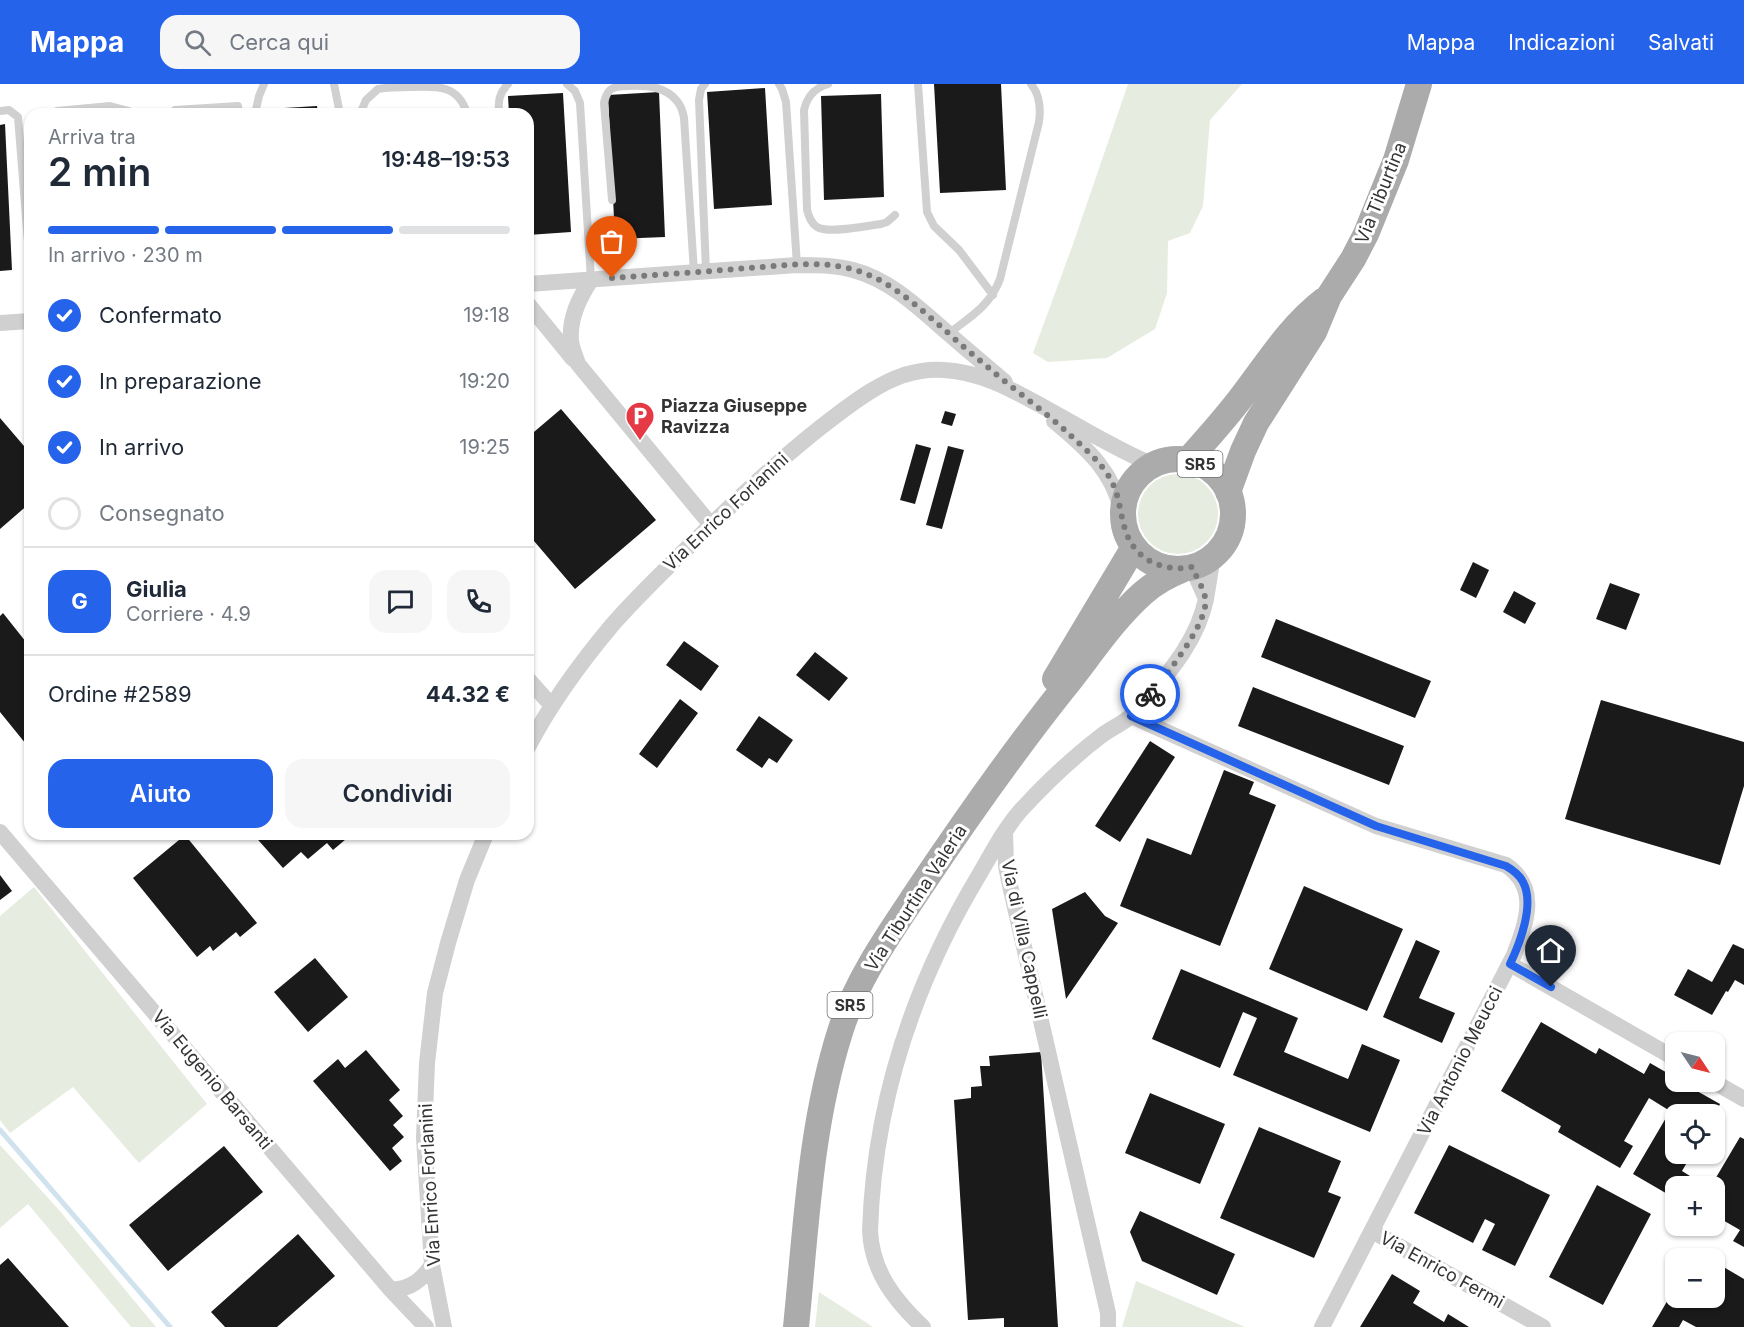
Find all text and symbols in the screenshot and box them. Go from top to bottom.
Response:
search box [160,15,580,69]
text: Mappa [30,25,124,59]
icon: search [181,26,214,59]
text: Cerca qui [229,29,329,55]
text: Mappa [1407,30,1475,55]
text: Indicazioni [1508,30,1615,55]
text: Salvati [1648,30,1714,55]
text: Arriva tra [48,125,136,149]
street label: Via Tiburtina [1351,139,1410,247]
text: 19:48–19:53 [382,146,510,172]
text: 2 min [48,148,151,195]
pin [586,216,637,278]
icon: bag [595,225,628,258]
text: In arrivo · 230 m [48,243,203,267]
icon: check [48,299,81,332]
text: Confermato [99,302,222,328]
text: 19:18 [463,303,510,327]
icon: check [48,365,81,398]
text: In preparazione [99,368,261,394]
text: 19:20 [459,369,510,393]
place label: Piazza Giuseppe Ravizza [661,395,807,437]
parking icon: Piazza Giuseppe Ravizza [624,400,656,442]
icon: check [48,431,81,464]
text: In arrivo [99,434,184,460]
text: 19:25 [459,435,510,459]
street label: Via Enrico Forlanini [659,448,792,575]
road number: SR5 [1178,451,1222,477]
text: Consegnato [99,500,225,526]
button: chat [369,570,432,633]
button: phone [447,570,510,633]
text: Giulia [126,576,187,602]
text: G [71,588,88,614]
text: Corriere · 4.9 [126,602,251,626]
courier [1120,664,1180,724]
icon: bike [1134,678,1167,711]
text: Ordine #2589 [48,681,192,707]
text: 44.32 € [426,681,510,707]
button: Aiuto [48,759,273,828]
button: Condividi [285,759,510,828]
street label: Via Tiburtina Valeria [860,820,971,975]
street label: Via di Villa Cappelli [997,858,1052,1020]
pin [1525,925,1576,987]
icon: home [1534,934,1567,967]
street label: Via Antonio Meucci [1413,983,1506,1139]
road number: SR5 [828,992,872,1018]
street label: Via Eugenio Barsanti [148,1006,277,1153]
north arrow [1665,1032,1725,1092]
map controls [1665,1032,1725,1308]
street label: Via Enrico Forlanini [415,1103,444,1267]
button: locate [1665,1104,1725,1164]
button: + [1665,1176,1725,1236]
street label: Via Enrico Fermi [1377,1227,1508,1312]
button: − [1665,1248,1725,1308]

